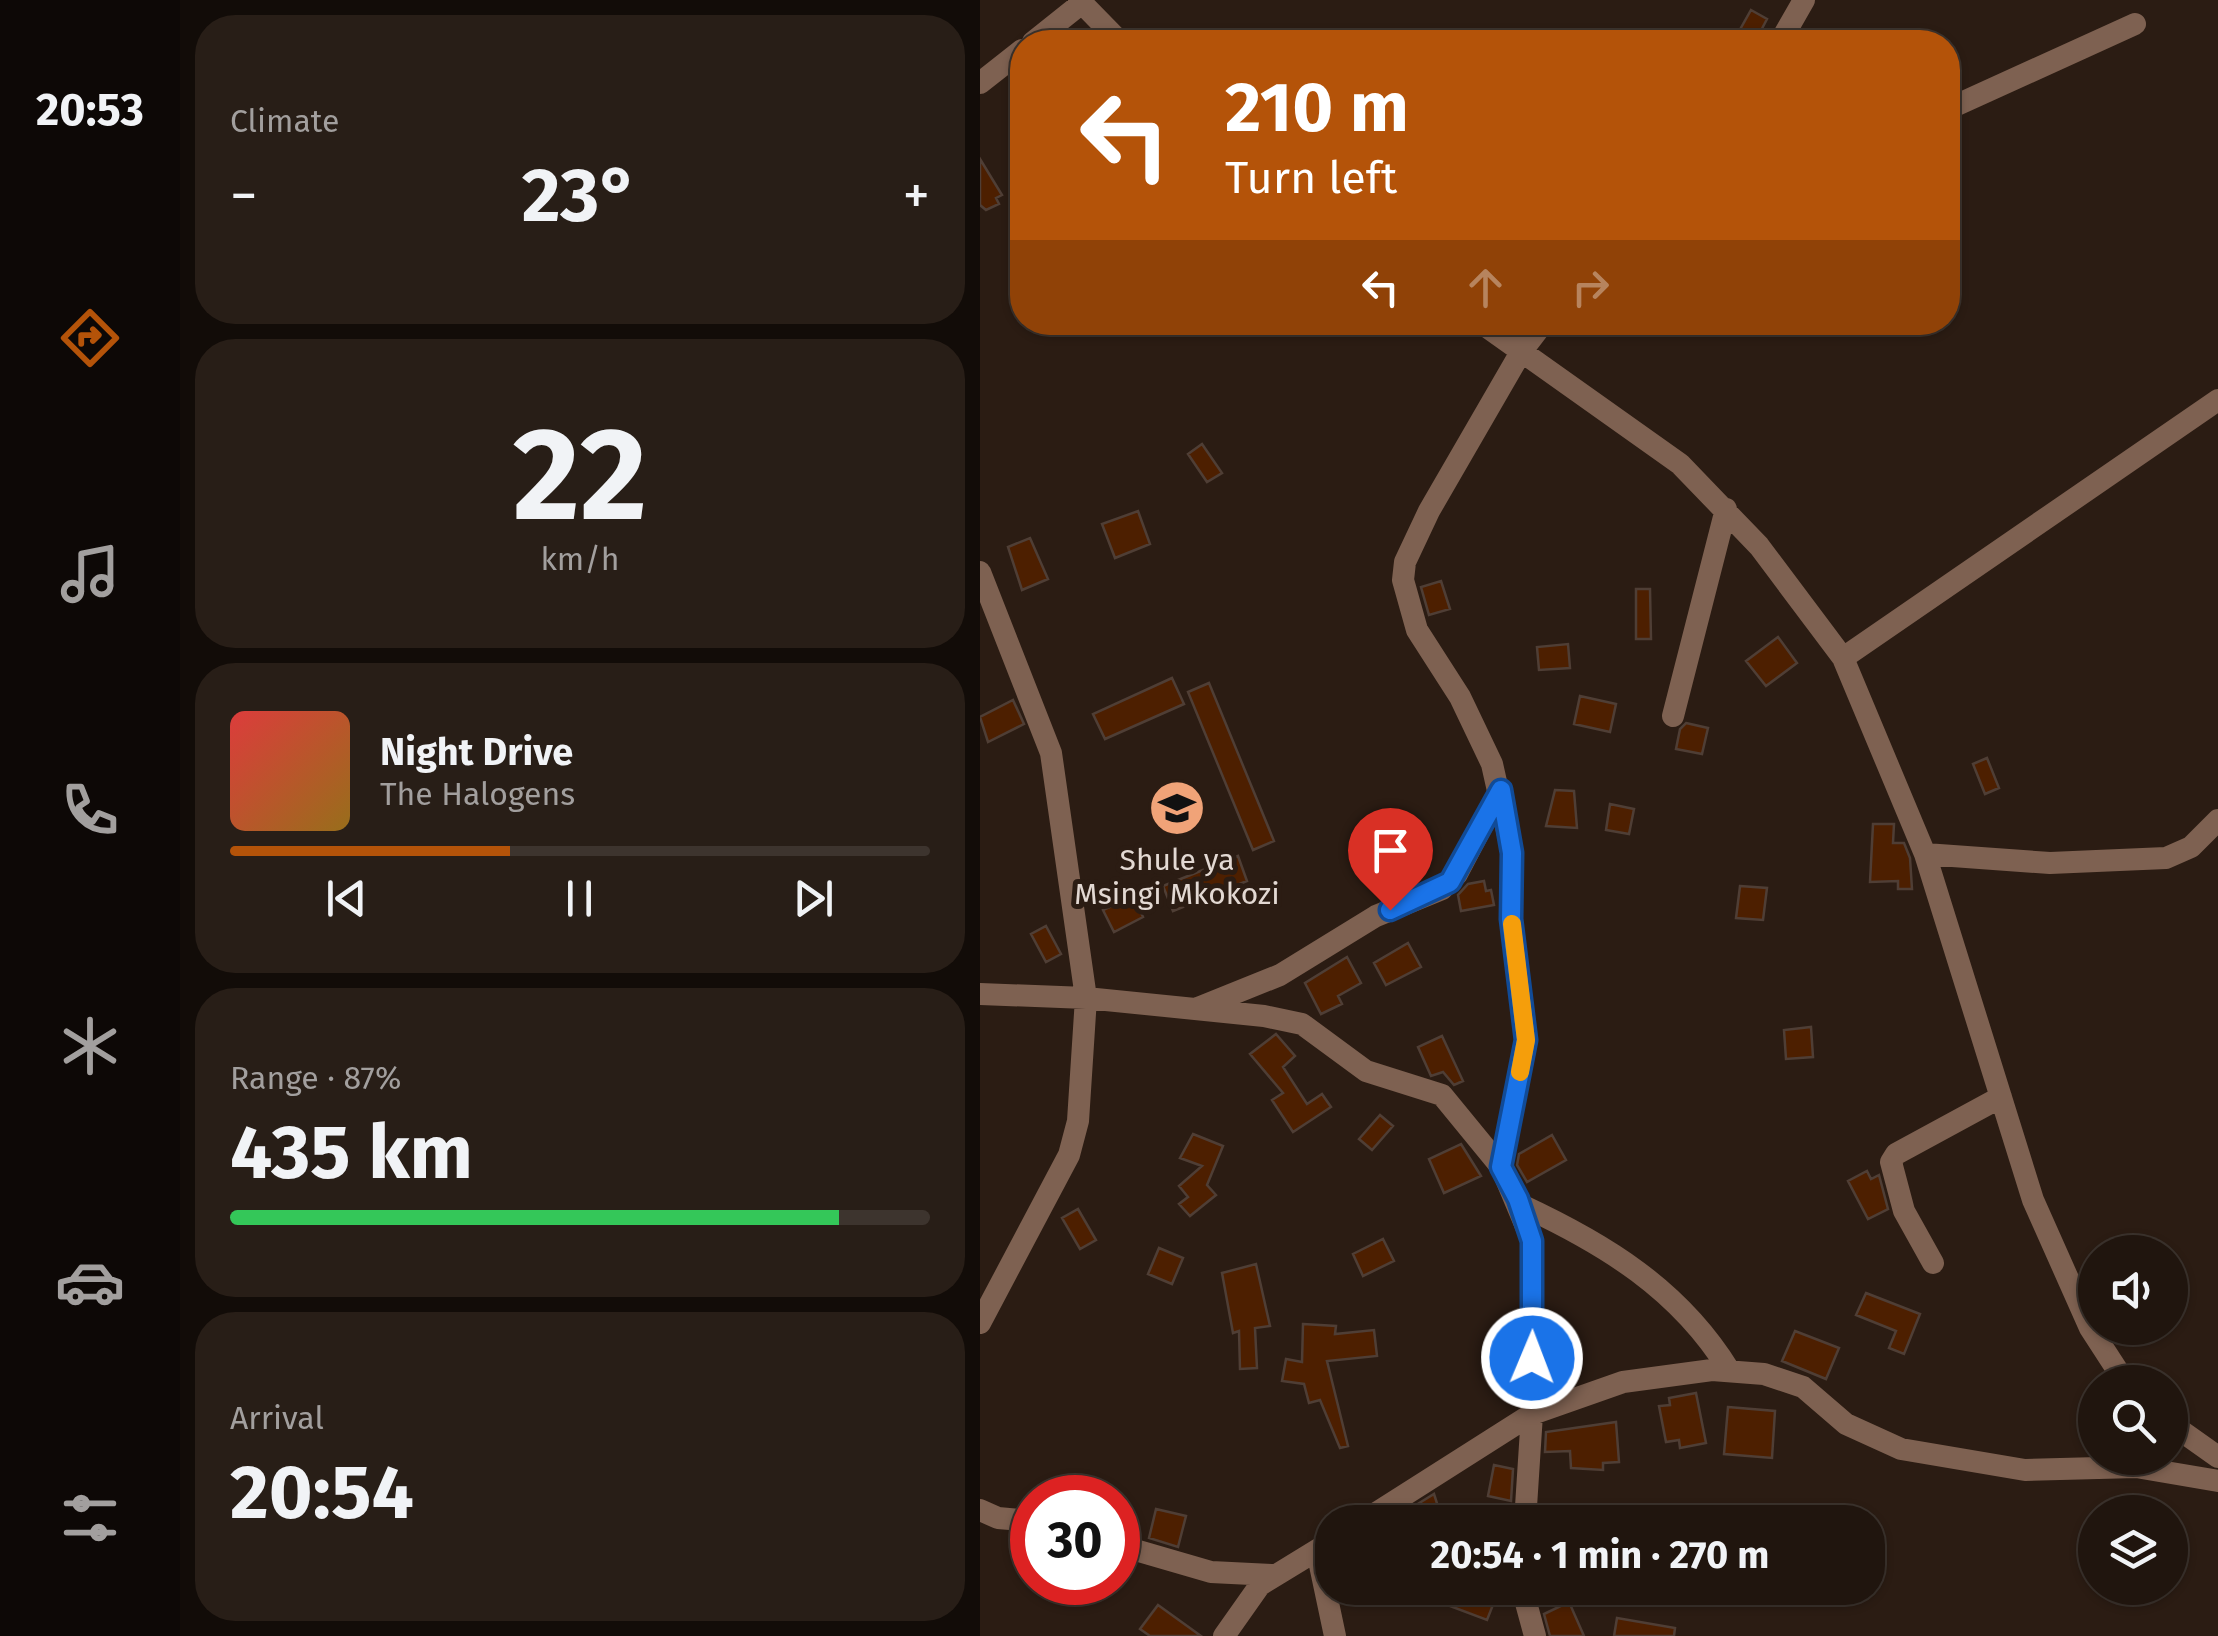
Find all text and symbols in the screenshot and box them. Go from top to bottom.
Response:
text: 210 m [1225,66,1409,150]
icon: left [1060,70,1190,200]
text: 20:53 [36,83,144,137]
text: Climate [230,102,339,140]
text: 23° [522,151,638,241]
text: Turn left [1225,151,1397,205]
text: − [230,163,258,229]
text: + [903,163,930,229]
icon: left [1353,260,1408,315]
icon: ahead [1458,260,1513,315]
icon: right [1563,260,1618,315]
icon: directions [55,303,125,373]
text: 22 [513,397,647,553]
icon: music [55,539,125,609]
text: km/h [540,540,620,578]
text: Night Drive [380,729,573,775]
icon: phone [55,775,125,845]
text: The Halogens [380,775,575,813]
school or university icon: Shule ya Msingi Mkokozi [1147,778,1207,838]
pin [1348,808,1433,911]
icon: arrive [1363,823,1418,878]
place label: Shule ya Msingi Mkokozi [1074,842,1280,912]
icon: previous [319,871,374,926]
icon: pause [552,871,607,926]
icon: next [786,871,841,926]
icon: climate [55,1011,125,1081]
text: Range · 87% [230,1059,402,1097]
text: 435 km [230,1108,473,1198]
map controls [2078,1235,2188,1605]
button: sound [2078,1235,2188,1345]
icon: car [55,1247,125,1317]
position arrow [1480,1306,1584,1410]
button: search [2078,1365,2188,1475]
text: Arrival [230,1399,324,1437]
text: 20:54 [230,1448,414,1538]
speed limit sign: 30 [1010,1475,1140,1605]
icon: filters [55,1483,125,1553]
button: layers [2078,1495,2188,1605]
text: 20:54 · 1 min · 270 m [1431,1532,1769,1578]

